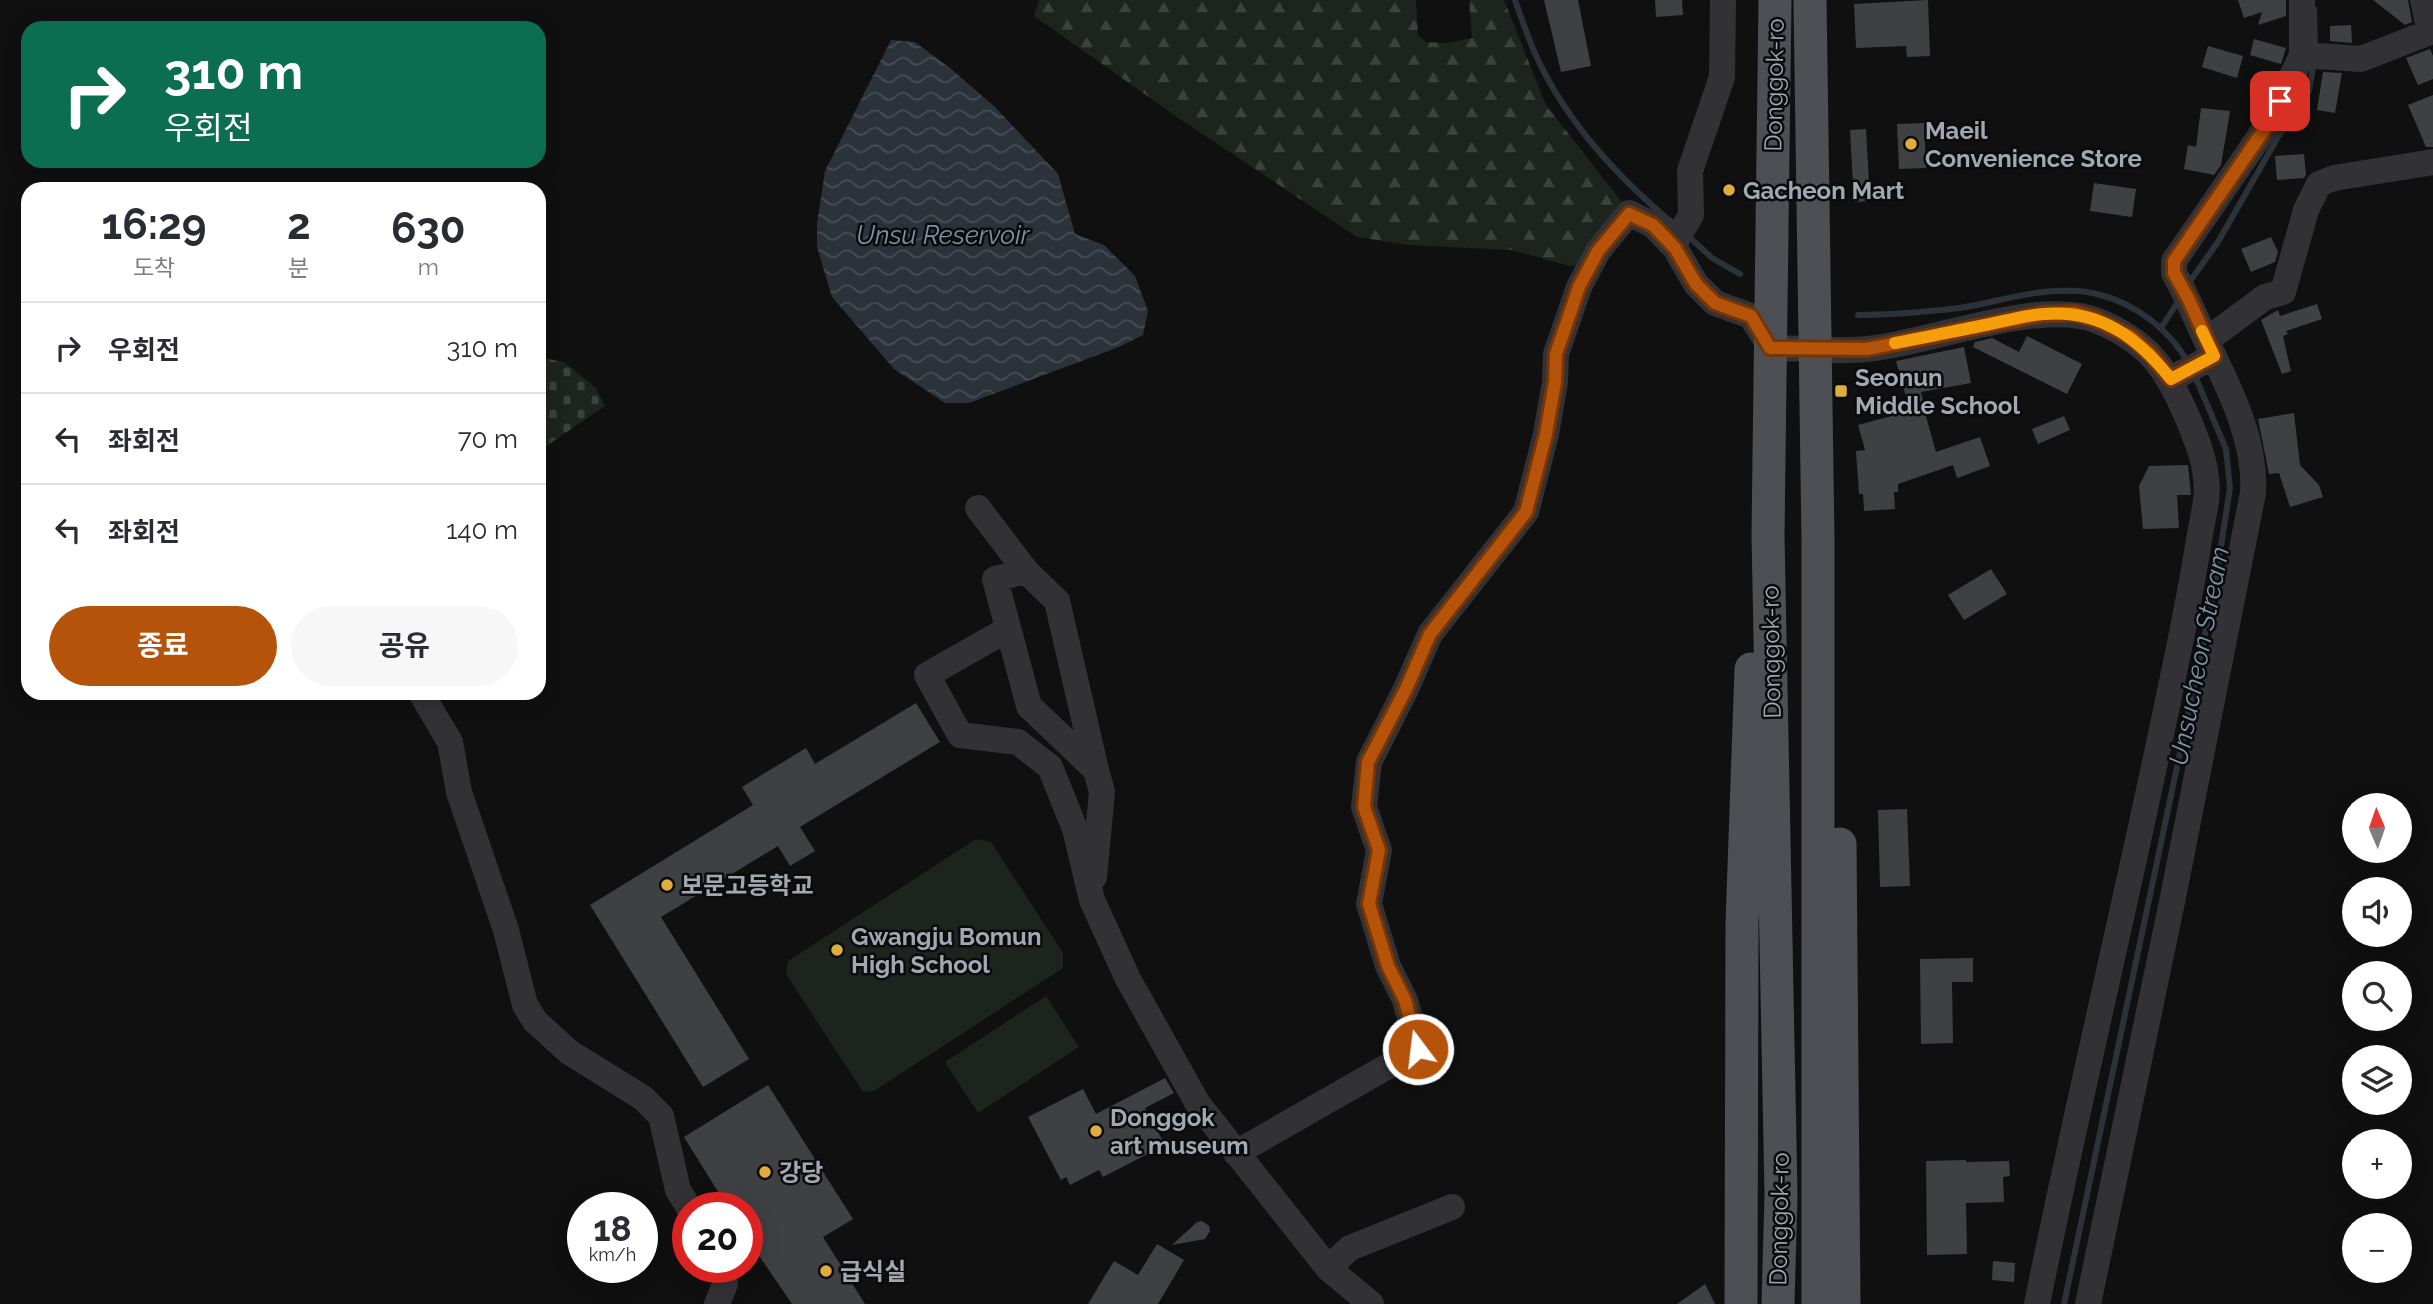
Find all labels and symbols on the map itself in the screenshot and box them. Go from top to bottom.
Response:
street label: Donggok-ro [1758,18,1790,152]
pin [2250,71,2310,131]
place label: Maeil Convenience Store [1925,116,2142,173]
marker: Maeil Convenience Store [1903,136,1919,152]
place label: Gacheon Mart [1743,176,1904,205]
marker: Gacheon Mart [1721,182,1737,198]
water label: Unsu Reservoir [856,220,1031,250]
place label: Seonun Middle School [1855,363,2020,420]
marker: Seonun Middle School [1833,383,1849,399]
water label: Unsucheon Stream [2163,544,2235,768]
street label: Donggok-ro [1755,585,1787,719]
north arrow [2342,793,2412,863]
place label: 보문고등학교 [681,871,813,900]
marker: 보문고등학교 [659,877,675,893]
place label: Gwangju Bomun High School [851,922,1041,979]
marker: Gwangju Bomun High School [829,942,845,958]
position arrow [1381,1012,1455,1086]
place label: Donggok art museum [1110,1103,1249,1160]
marker: Donggok art museum [1088,1123,1104,1139]
street label: Donggok-ro [1763,1152,1795,1286]
place label: 강당 [779,1158,823,1187]
marker: 강당 [757,1164,773,1180]
speed limit sign: 20 [672,1192,763,1283]
place label: 급식실 [840,1257,906,1286]
marker: 급식실 [818,1263,834,1279]

